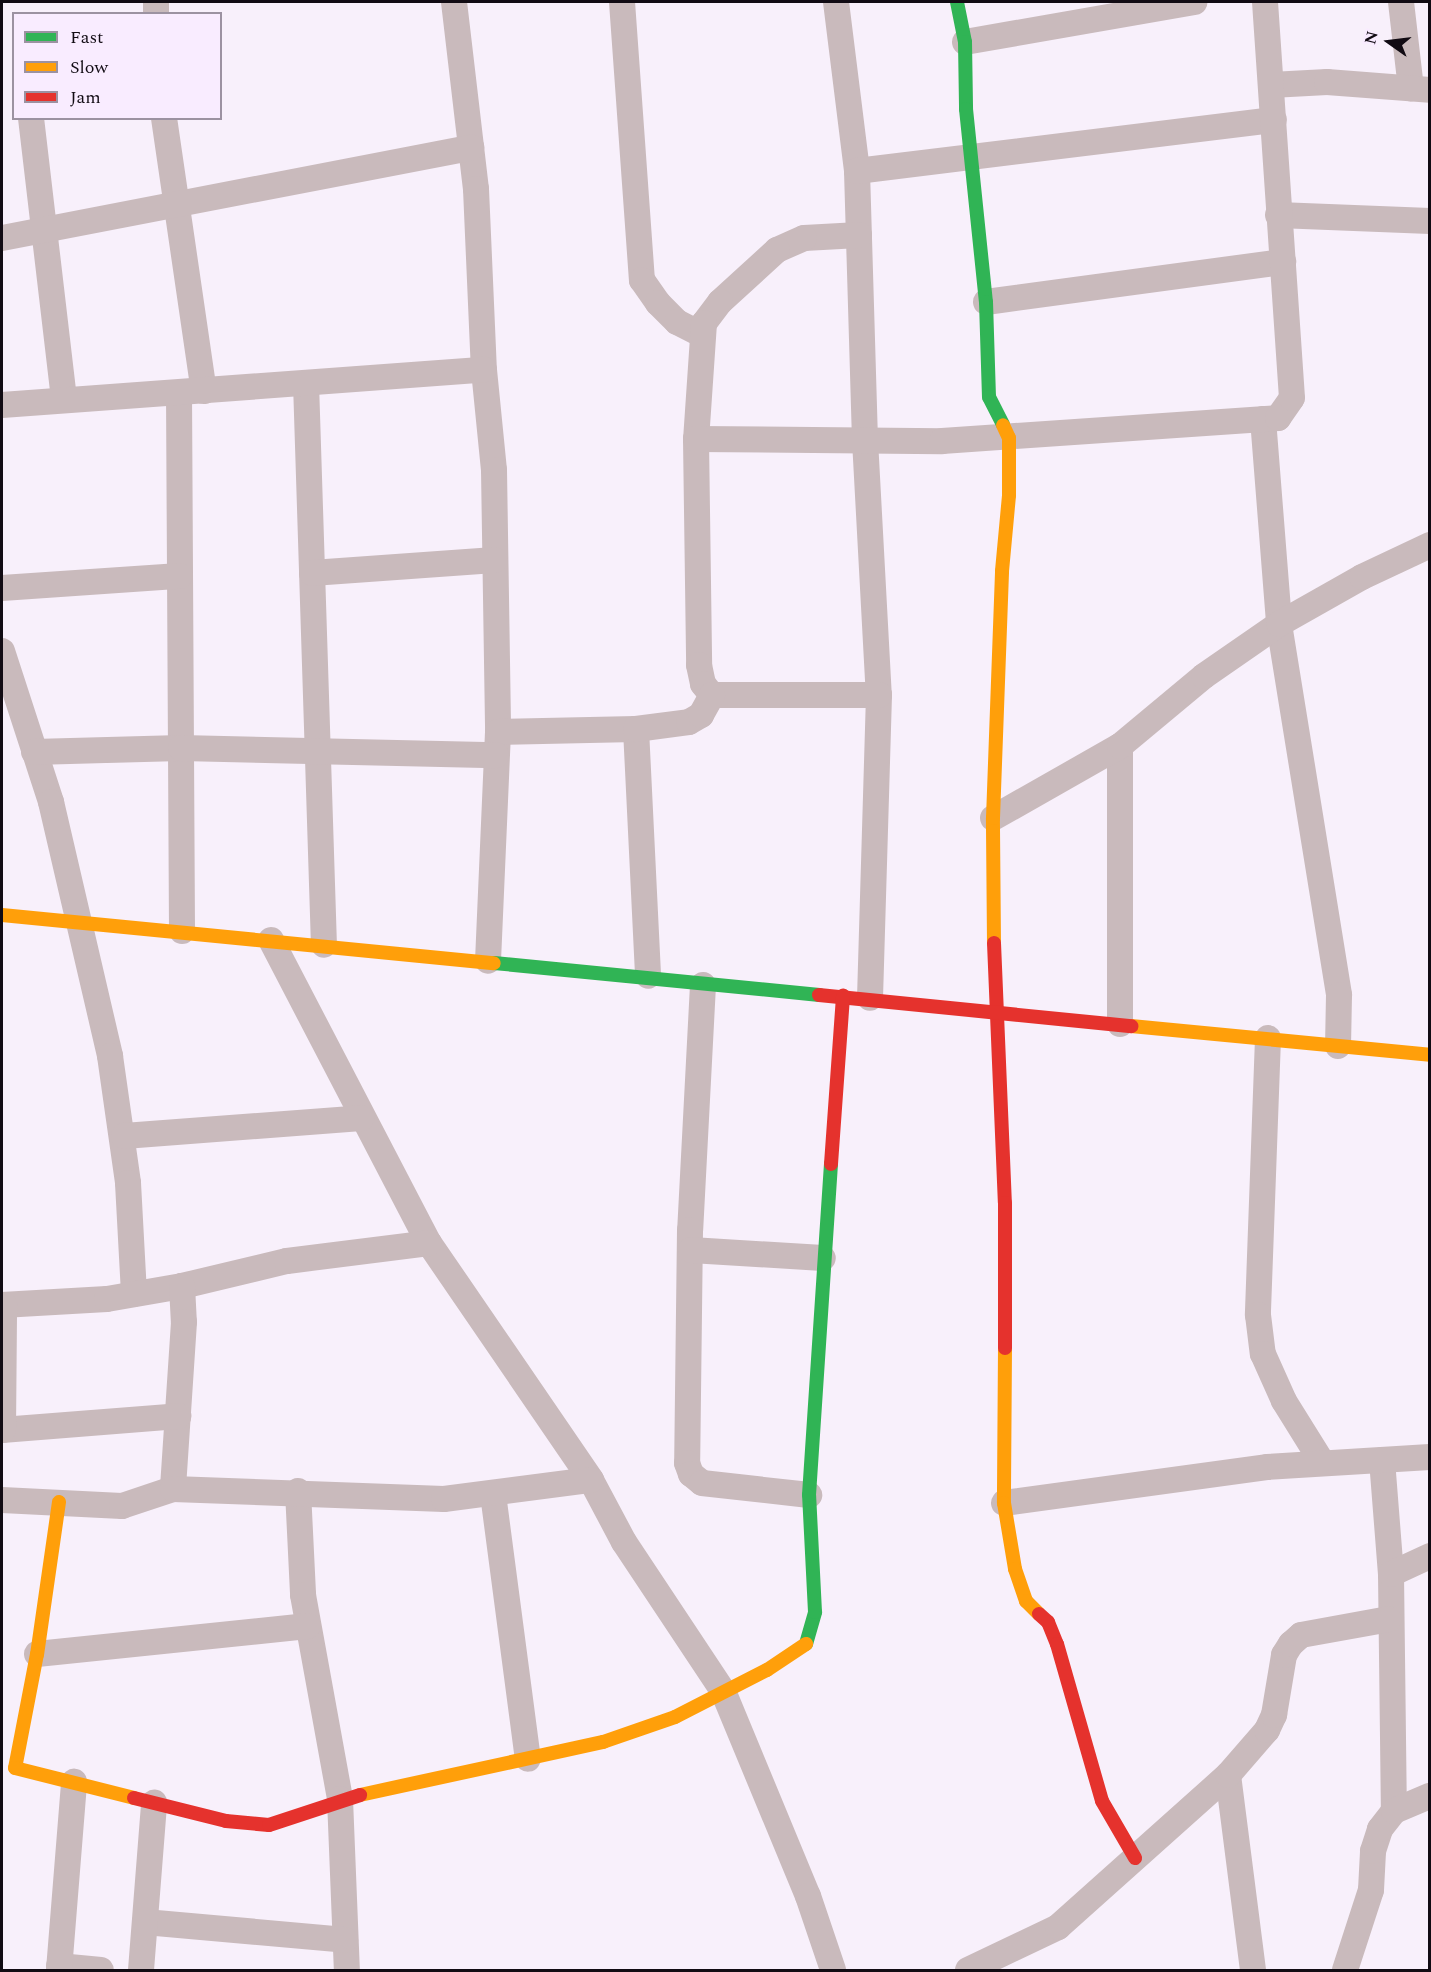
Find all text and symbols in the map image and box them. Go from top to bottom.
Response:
legend [12,12,222,120]
north arrow [1359,12,1419,72]
text: Fast [70,24,103,51]
text: N [1358,28,1385,47]
text: Slow [70,54,108,81]
text: Jam [70,84,101,111]

